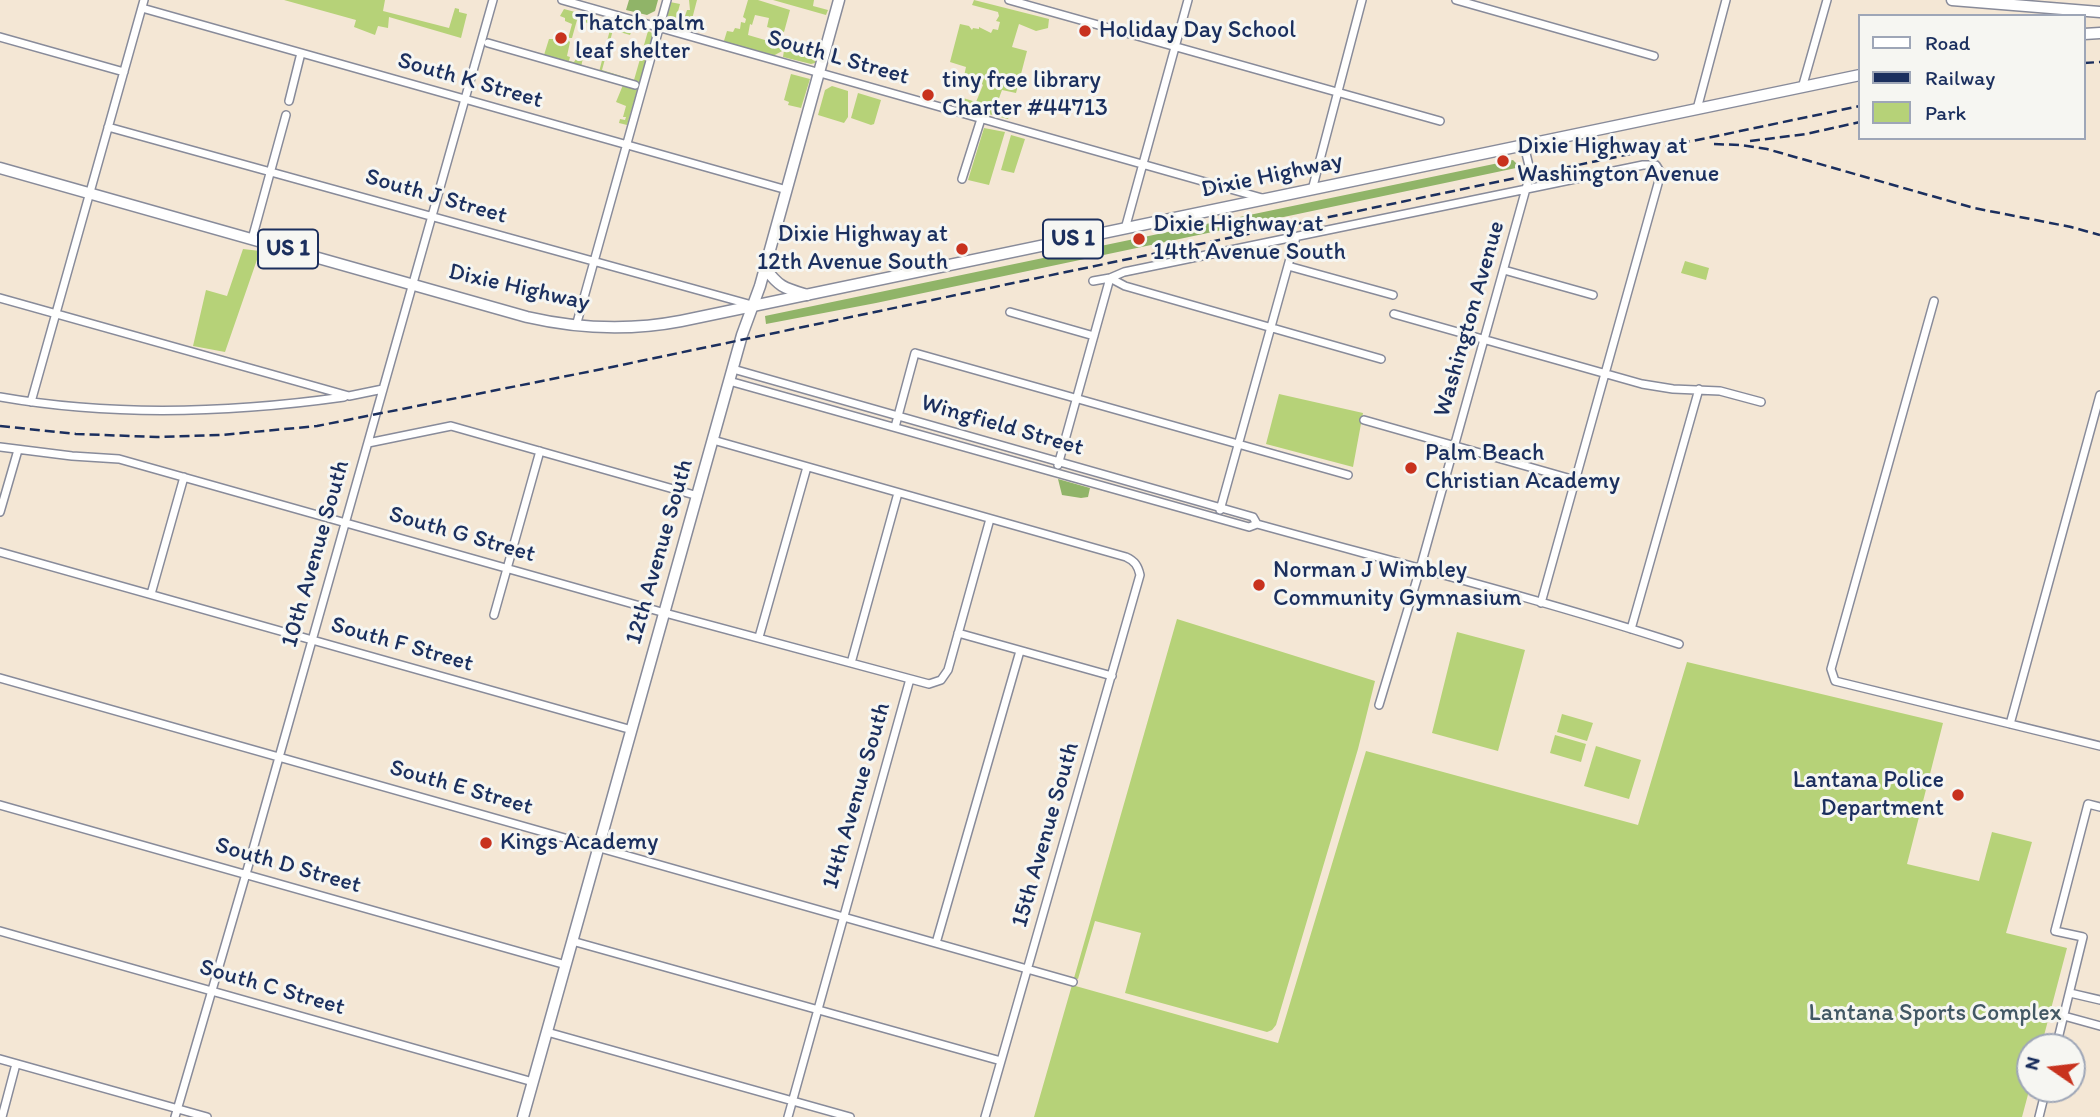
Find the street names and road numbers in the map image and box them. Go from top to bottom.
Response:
street label: South L Street [764,24,912,92]
street label: South K Street [394,47,546,115]
street label: Dixie Highway [1199,147,1345,205]
street label: South J Street [362,163,510,231]
street label: Washington Avenue [1428,218,1512,420]
road number: US 1 [1043,220,1103,258]
road number: US 1 [258,230,318,268]
street label: Dixie Highway [446,258,592,318]
street label: Wingfield Street [917,389,1087,463]
street label: 12th Avenue South [620,456,700,648]
street label: 10th Avenue South [276,457,356,651]
street label: South G Street [385,500,539,570]
street label: South F Street [328,611,476,679]
street label: 14th Avenue South [817,699,897,893]
street label: 15th Avenue South [1006,739,1086,931]
street label: South E Street [386,754,536,822]
street label: South D Street [212,831,364,901]
street label: South C Street [196,954,348,1022]

